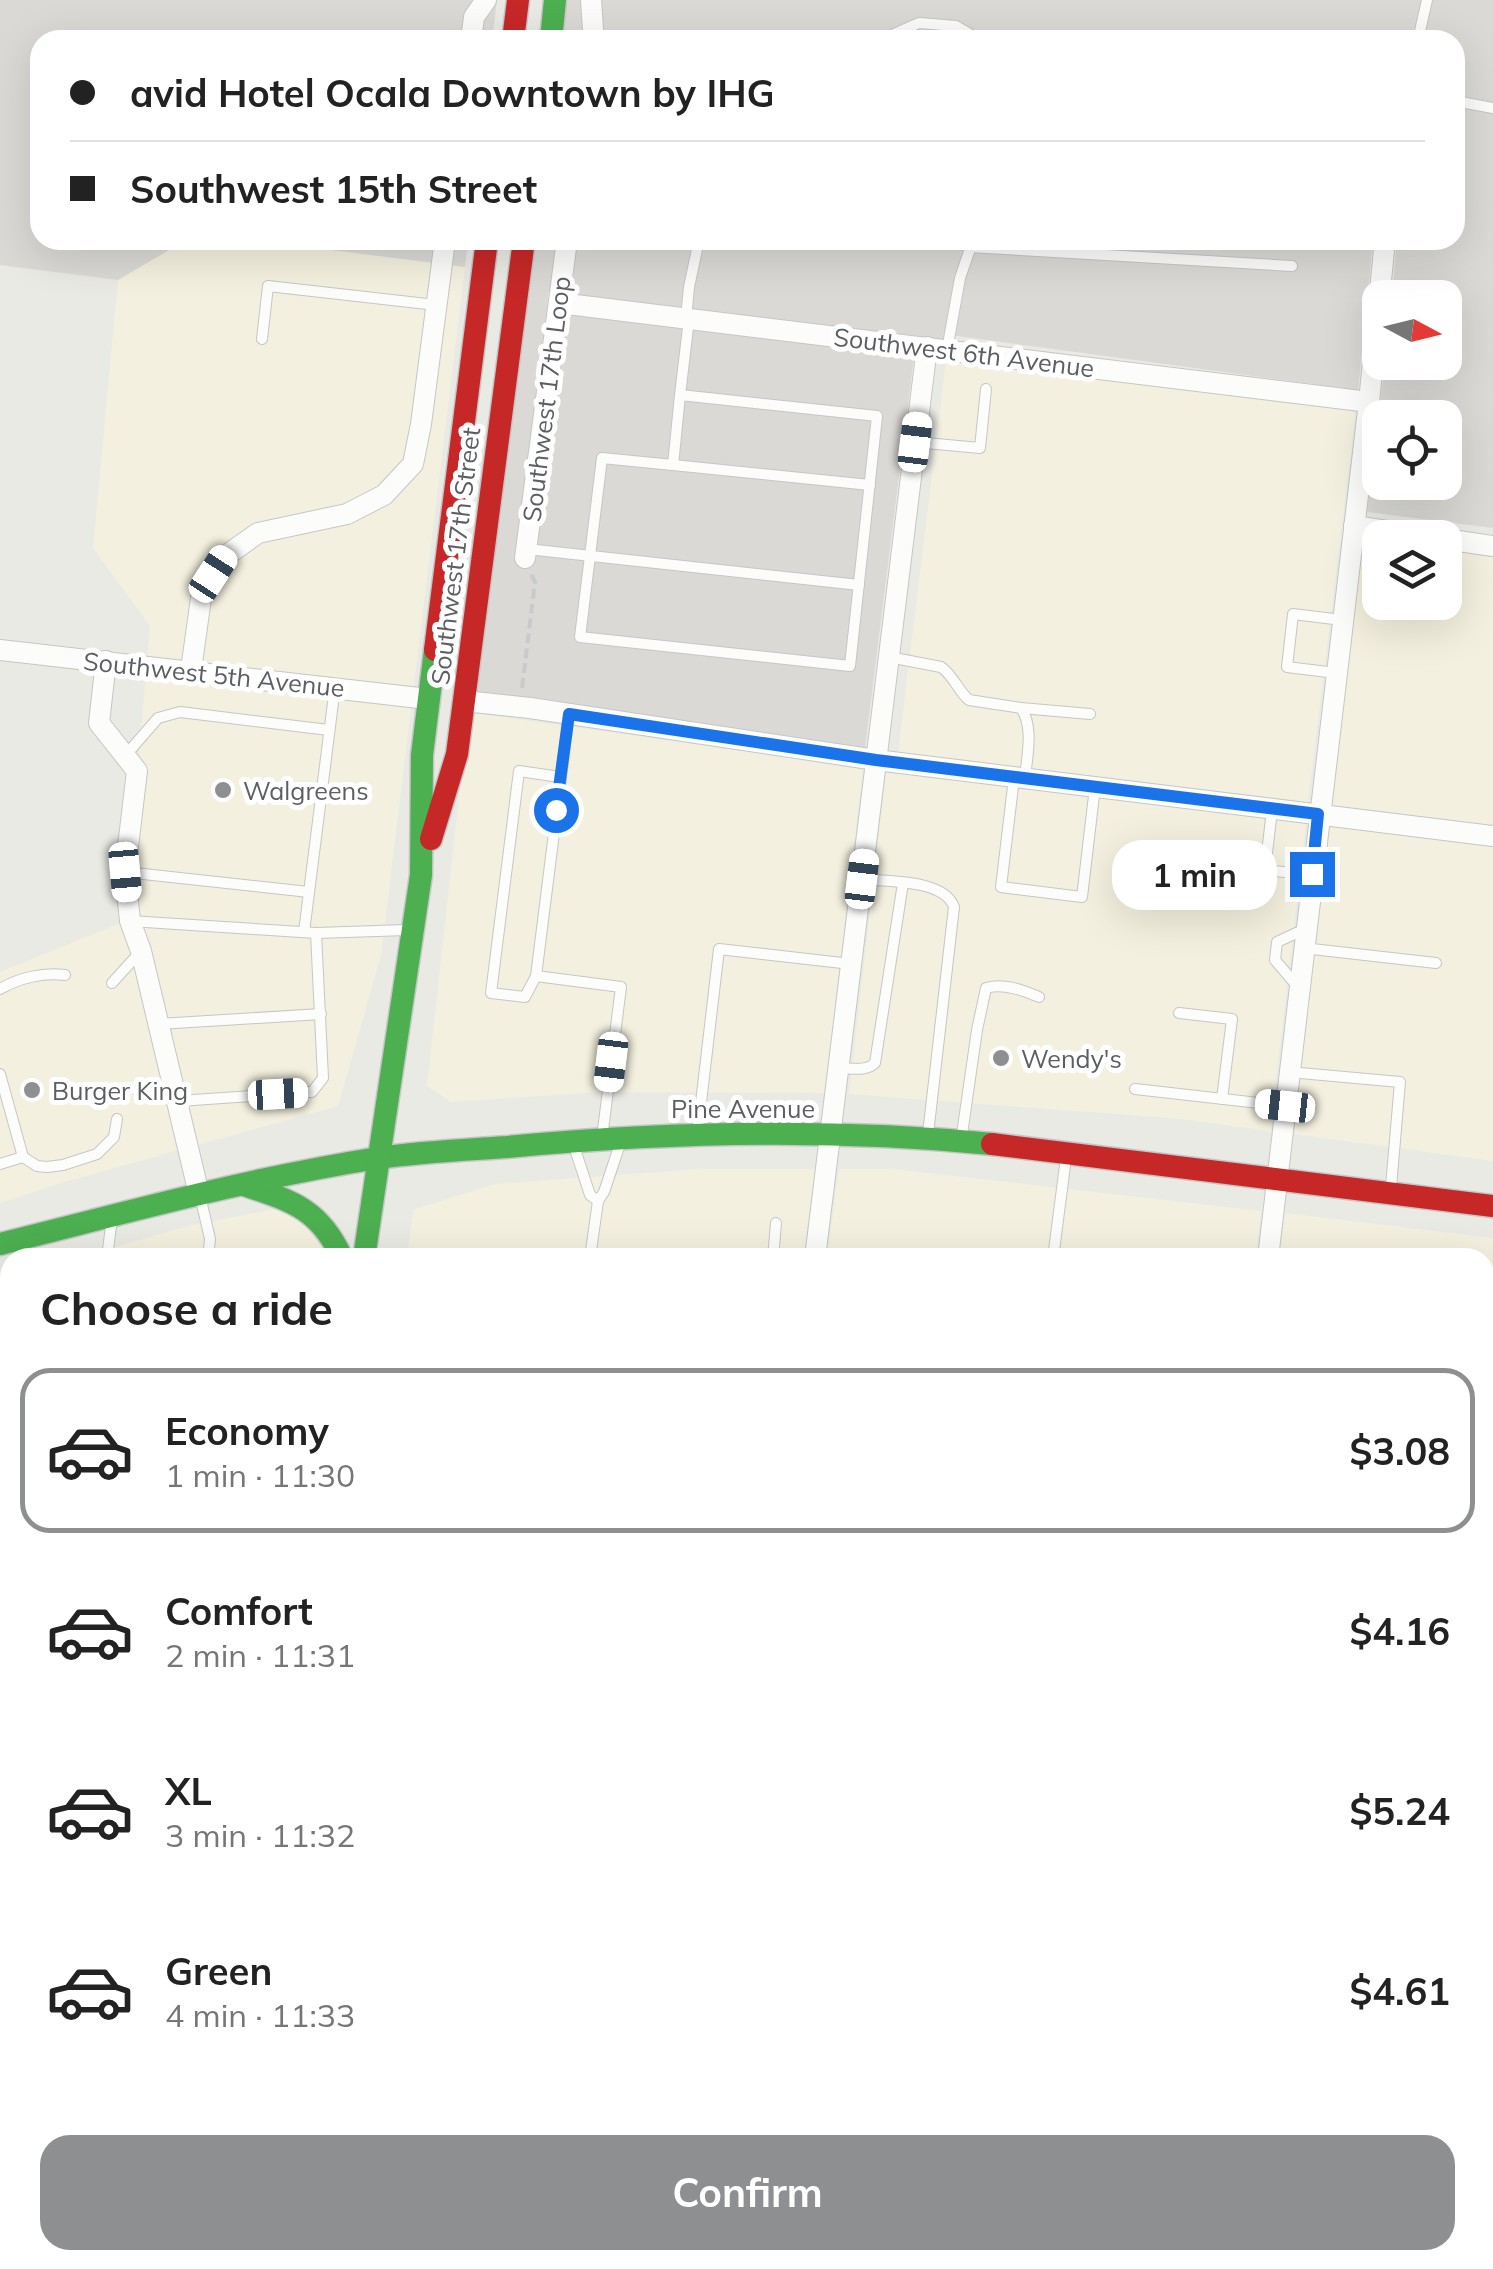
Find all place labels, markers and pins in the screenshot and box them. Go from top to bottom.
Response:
place label: Walgreens [243,775,369,806]
marker: Walgreens [212,779,234,801]
place label: Wendy's [1021,1043,1122,1074]
marker: Wendy's [990,1047,1012,1069]
place label: Burger King [52,1075,188,1106]
marker: Burger King [21,1079,43,1101]

